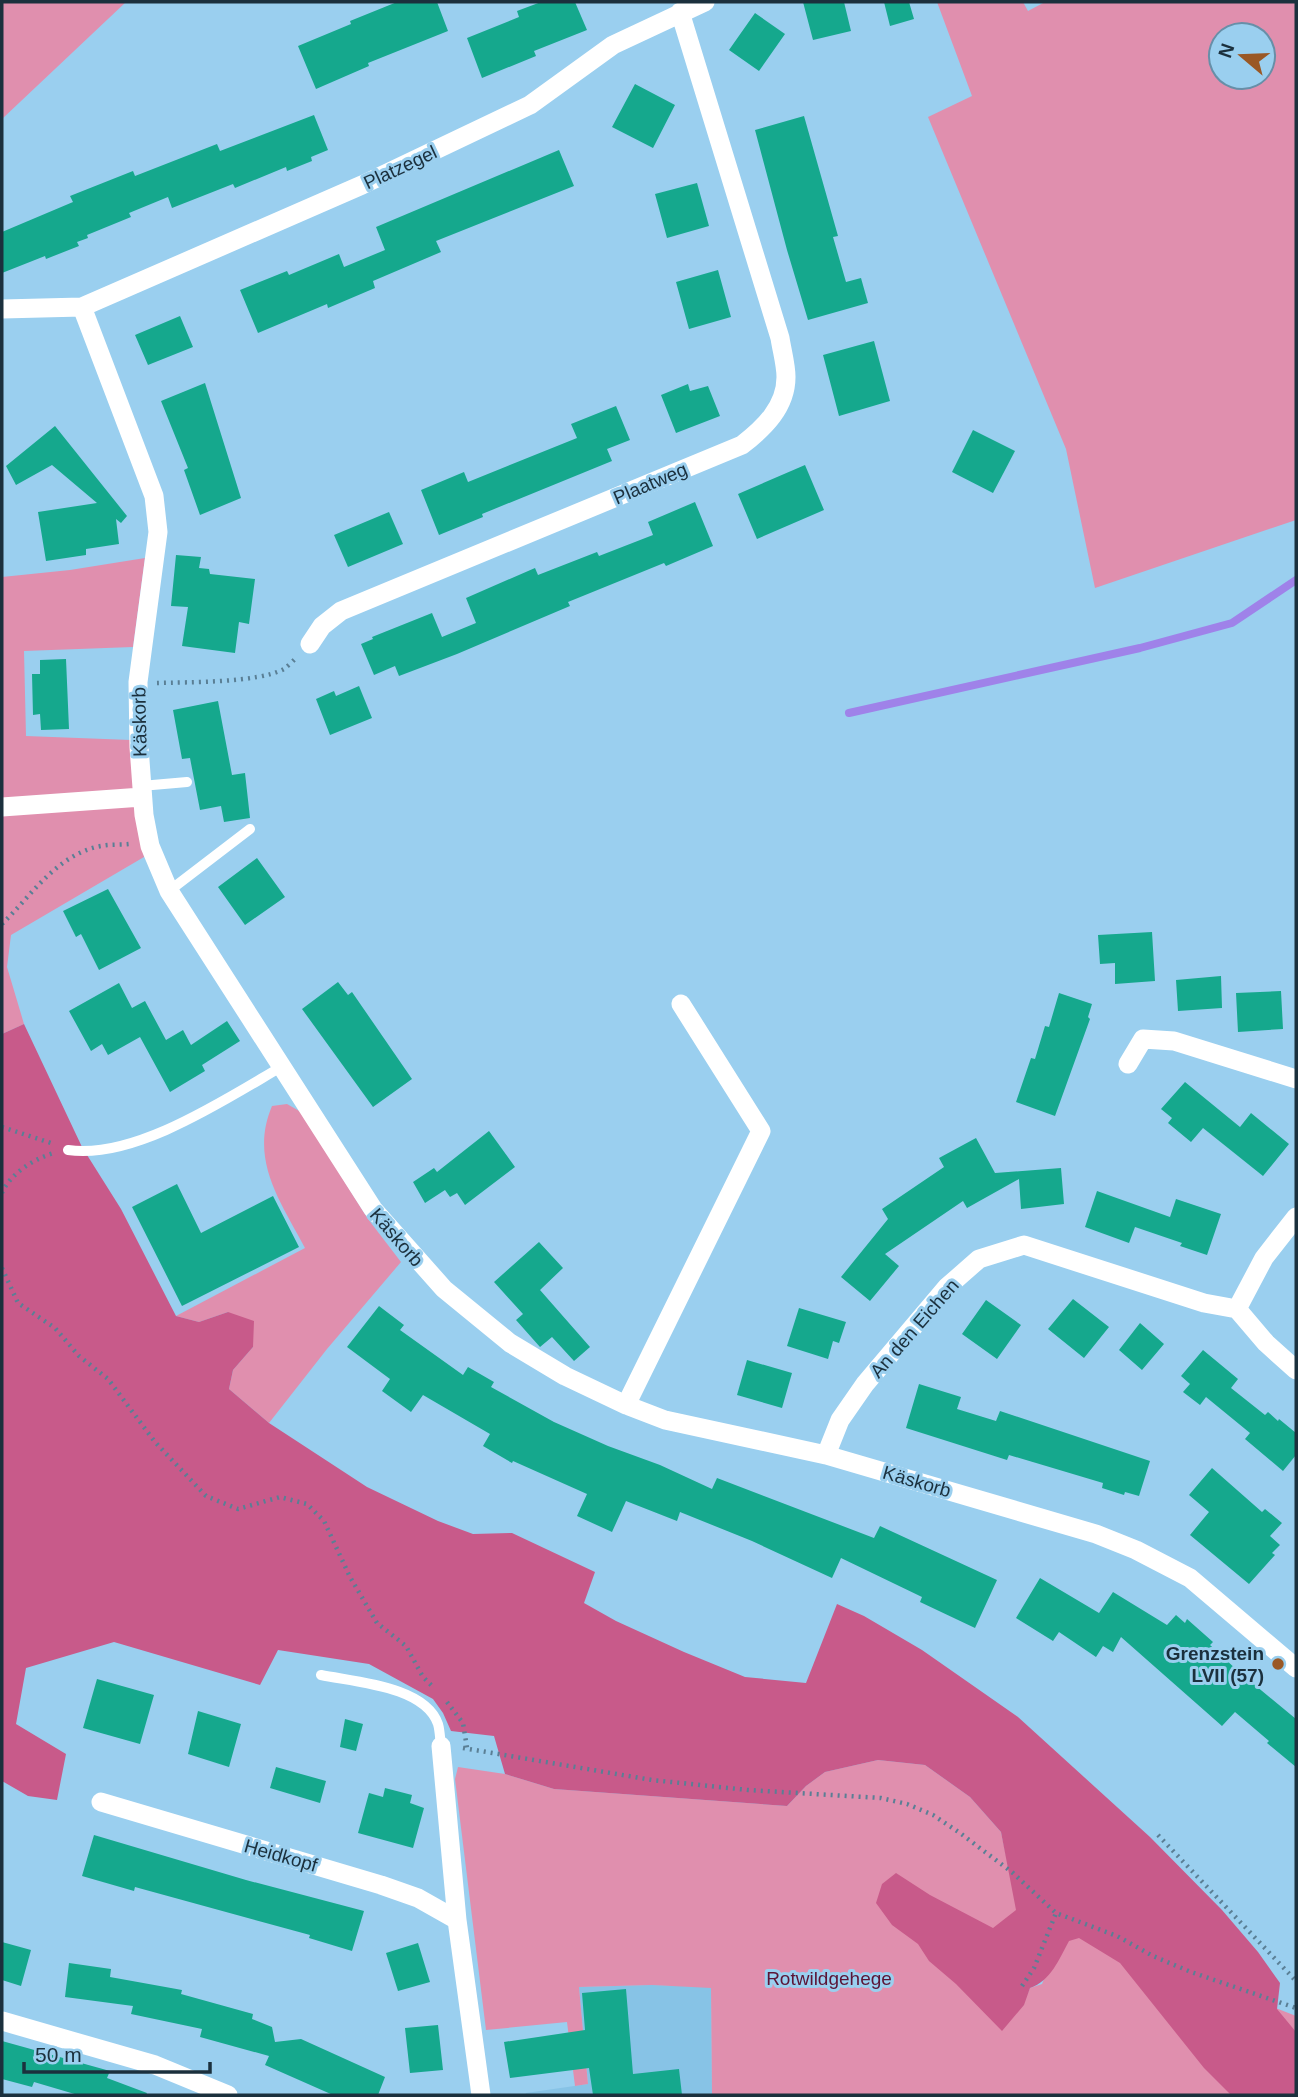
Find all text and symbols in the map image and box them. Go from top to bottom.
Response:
north arrow [1207,21,1277,91]
text: N [1214,41,1239,61]
street label: Platzegel [360,141,440,193]
street label: Plaatweg [610,459,690,508]
street label: Käskorb [128,687,151,757]
street label: Käskorb [366,1204,427,1271]
street label: An den Eichen [866,1275,963,1382]
street label: Käskorb [880,1462,953,1501]
place label: Grenzstein LVII (57) [1166,1643,1264,1686]
marker: Grenzstein LVII (57) [1270,1656,1286,1672]
street label: Heidkopf [242,1835,320,1876]
park label: Rotwildgehege [766,1968,892,1989]
scale bar [24,2030,210,2074]
text: 50 m [35,2043,82,2066]

